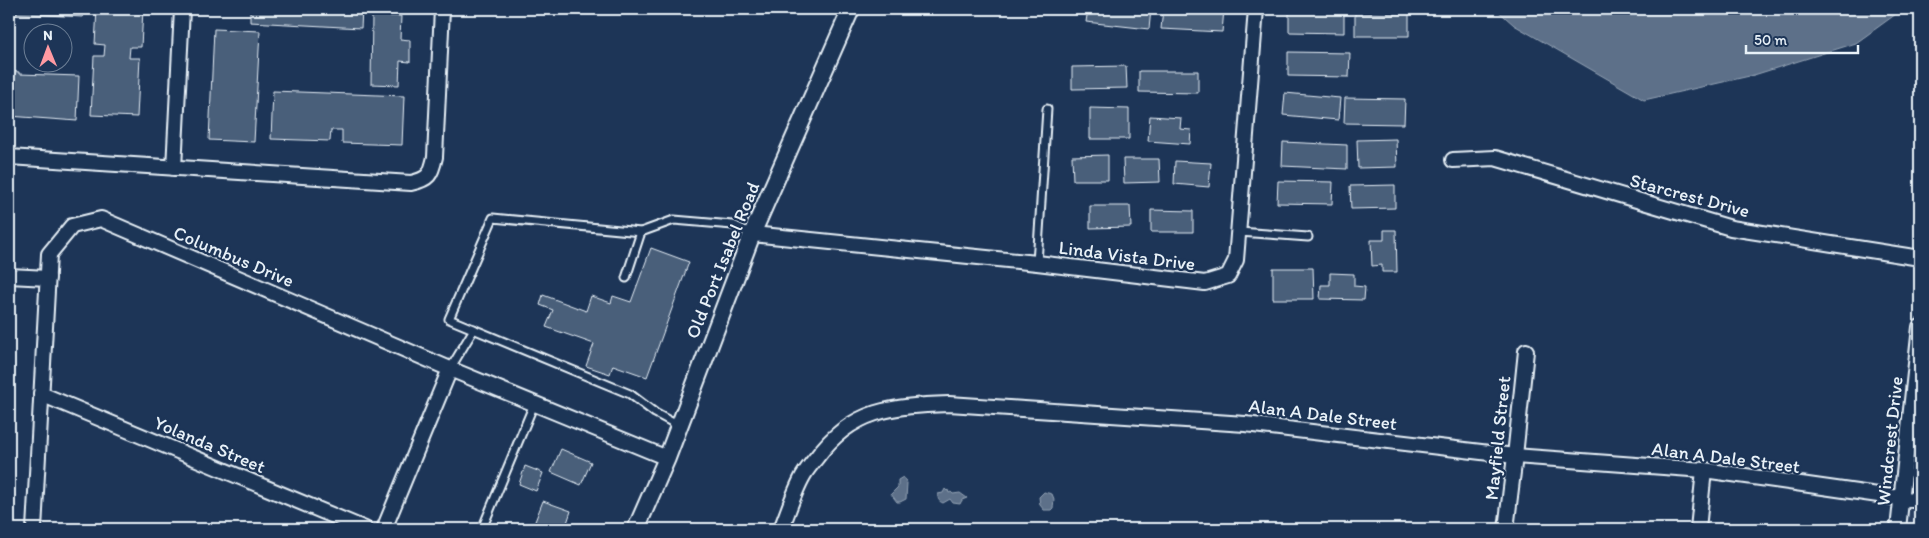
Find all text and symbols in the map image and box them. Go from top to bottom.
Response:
north arrow [22,22,72,72]
scale bar [1746,22,1859,54]
text: N [43,27,53,44]
text: 50 m [1754,31,1787,49]
street label: Starcrest Drive [1627,168,1752,223]
street label: Old Port Isabel Road [681,179,764,342]
street label: Columbus Drive [170,221,298,292]
street label: Linda Vista Drive [1057,236,1197,275]
street label: Mayfield Street [1480,375,1515,501]
street label: Windcrest Drive [1871,375,1908,507]
street label: Alan A Dale Street [1247,394,1398,435]
street label: Yolanda Street [151,411,269,478]
street label: Alan A Dale Street [1650,437,1801,478]

